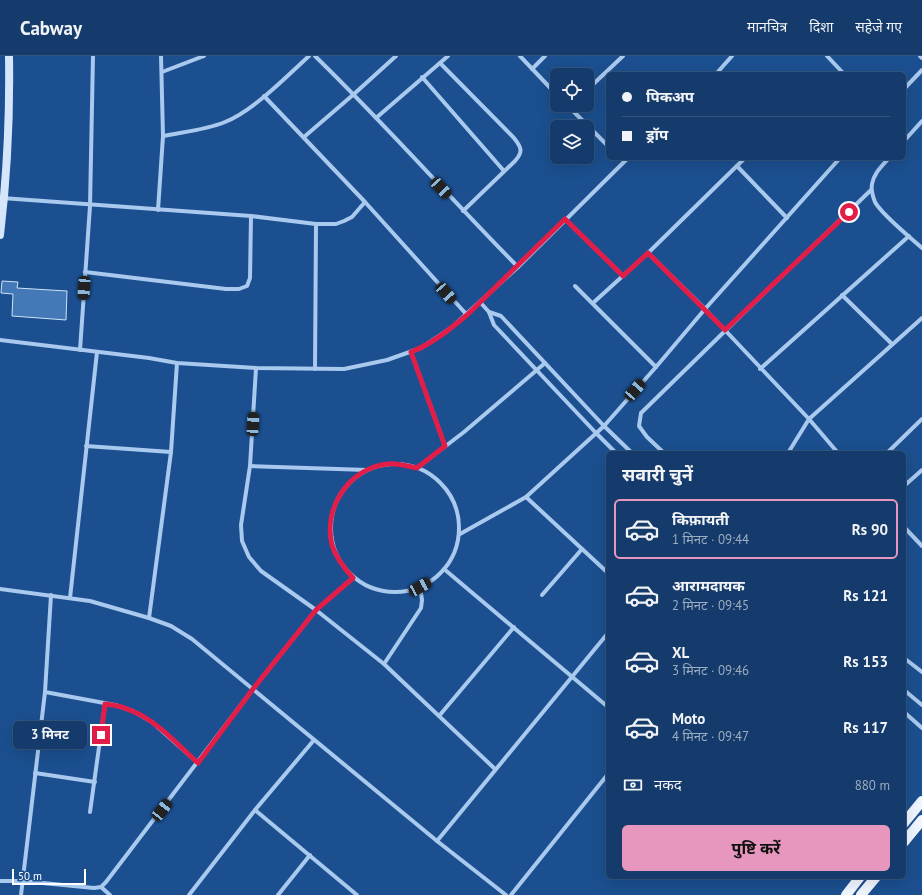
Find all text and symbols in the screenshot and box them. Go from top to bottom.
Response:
text: Cabway [20,16,82,40]
text: मानचित्र [747,18,787,36]
text: दिशा [809,18,833,36]
text: सहेजे गए [855,18,902,36]
map controls [550,68,594,164]
button: locate [550,68,594,112]
text: पिकअप [646,87,694,106]
button: layers [550,120,594,164]
text: ड्रॉप [646,125,668,144]
car [428,175,454,201]
route start [840,203,858,221]
car [77,276,91,300]
car [434,280,458,306]
car [623,377,647,403]
car [246,412,260,436]
text: सवारी चुनें [622,463,693,486]
text: किफ़ायती [672,510,729,529]
icon: car [624,511,660,547]
text: Rs 90 [852,520,888,539]
text: 1 मिनट · 09:44 [672,531,749,548]
car [407,576,433,598]
text: आरामदायक [672,576,745,595]
icon: car [624,577,660,613]
text: Rs 121 [843,586,888,605]
text: 2 मिनट · 09:45 [672,597,749,614]
icon: car [624,643,660,679]
text: XL [672,643,689,662]
text: Rs 153 [843,652,888,671]
text: 3 मिनट · 09:46 [672,662,749,679]
icon: car [624,709,660,745]
text: Moto [672,709,705,728]
text: Rs 117 [843,718,888,737]
callout: 3 मिनट [13,721,87,749]
text: 3 मिनट [31,726,69,743]
route end [92,726,110,744]
text: 4 मिनट · 09:47 [672,728,749,745]
icon: cash [622,774,644,796]
text: नकद [654,775,682,794]
text: 880 m [855,777,890,794]
car [150,797,174,823]
button: पुष्टि करें [622,825,890,871]
scale bar [12,867,86,886]
text: 50 m [18,869,42,883]

